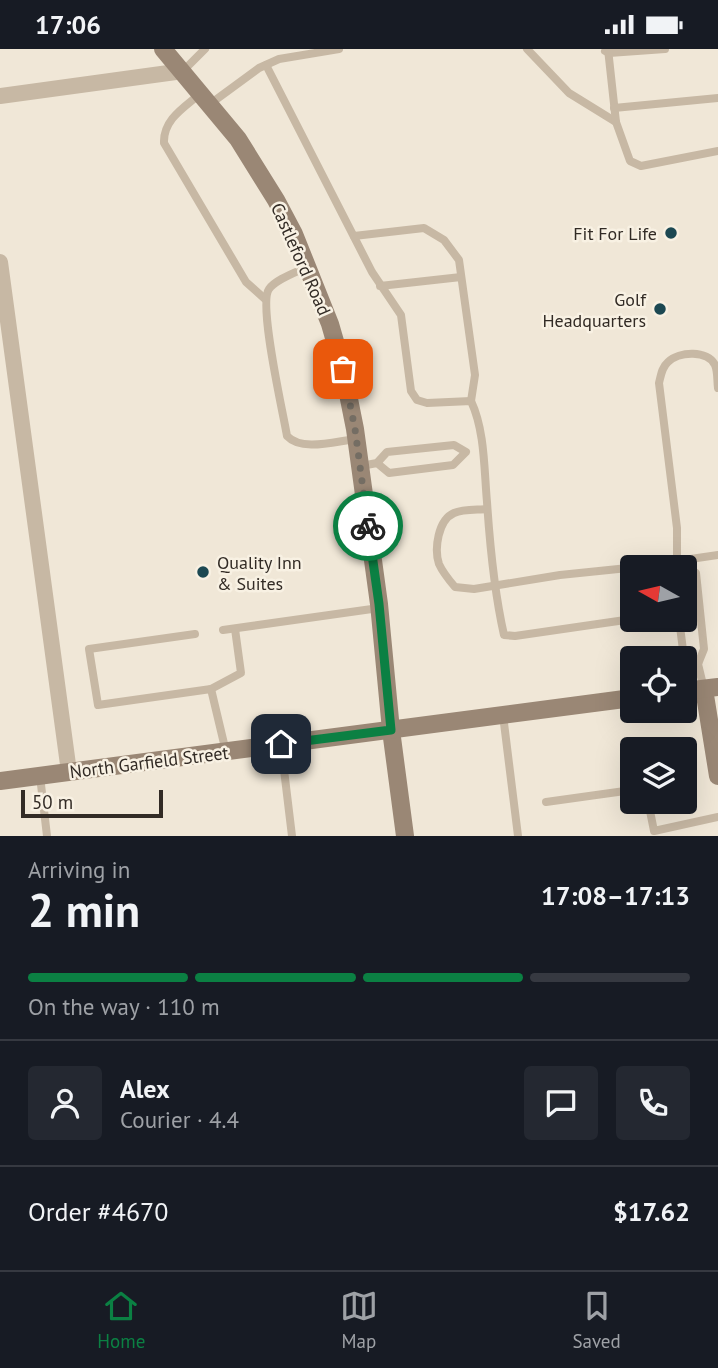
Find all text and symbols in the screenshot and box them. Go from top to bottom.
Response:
text: 17:06 [35,8,101,41]
street label: Castleford Road [266,199,336,319]
place label: Fit For Life [573,222,657,245]
marker: Fit For Life [663,225,679,241]
place label: Golf Headquarters [542,288,647,332]
marker: Golf Headquarters [652,301,668,317]
pin [313,339,373,399]
icon: bag [324,350,362,388]
courier [333,491,403,561]
icon: bike [349,507,387,545]
place label: Quality Inn & Suites [217,551,302,595]
north arrow [620,555,696,632]
map controls [620,555,697,814]
marker: Quality Inn & Suites [195,564,211,580]
button: locate [620,646,697,723]
pin [251,714,311,774]
icon: home [262,725,300,763]
button: layers [620,737,697,814]
street label: North Garfield Street [68,741,230,783]
scale bar [21,787,163,819]
text: 50 m [32,790,73,814]
text: Arriving in [28,855,130,884]
text: 17:08–17:13 [541,879,690,912]
text: 2 min [28,880,140,940]
text: On the way · 110 m [28,992,220,1021]
button: person [28,1066,102,1140]
button: chat [524,1066,598,1140]
button: phone [616,1066,690,1140]
text: Alex [120,1072,170,1105]
text: Courier · 4.4 [120,1105,239,1134]
text: Order #4670 [28,1195,168,1228]
text: $17.62 [613,1195,690,1228]
tab: Home [97,1287,145,1353]
tab: Map [340,1287,378,1353]
tab: Saved [572,1287,621,1353]

